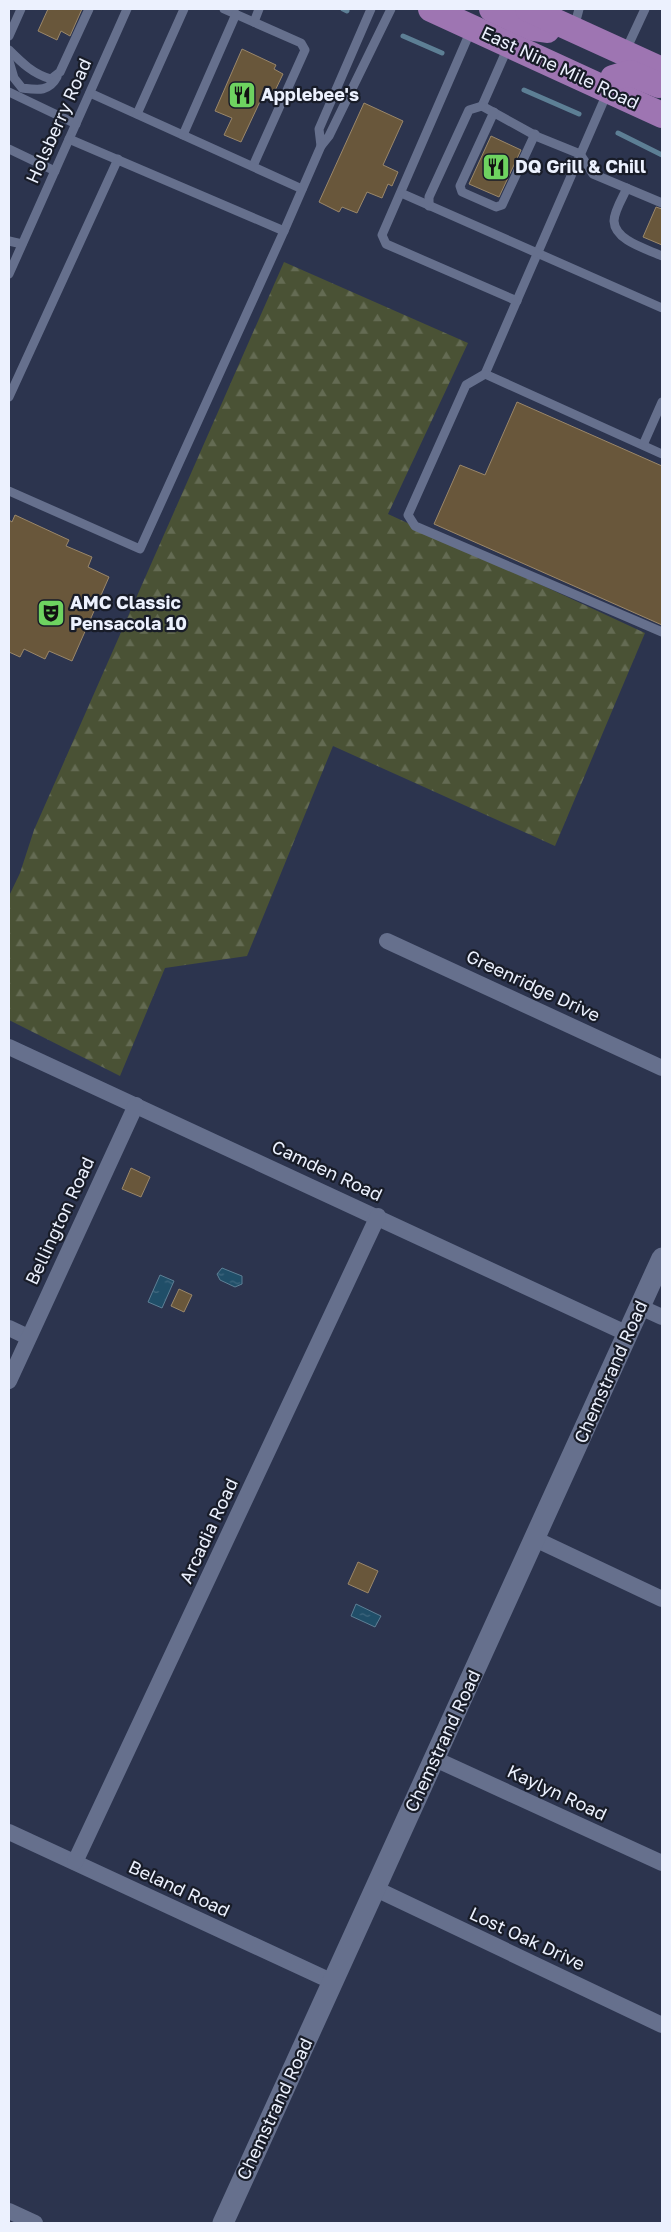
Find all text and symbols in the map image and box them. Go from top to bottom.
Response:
street label: East Nine Mile Road [478,21,643,113]
street label: Holsberry Road [21,55,96,187]
restaurant icon: Applebee's [227,80,257,110]
place label: Applebee's [261,83,359,105]
restaurant icon: DQ Grill & Chill [481,152,511,182]
place label: DQ Grill & Chill [515,155,646,177]
place label: AMC Classic Pensacola 10 [70,591,187,634]
theatre icon: AMC Classic Pensacola 10 [36,598,66,628]
street label: Greenridge Drive [463,944,604,1026]
street label: Camden Road [269,1135,386,1205]
street label: Bellington Road [20,1153,98,1288]
street label: Chemstrand Road [569,1297,651,1446]
street label: Arcadia Road [174,1474,242,1587]
street label: Chemstrand Road [400,1666,485,1815]
street label: Kaylyn Road [504,1759,611,1825]
street label: Beland Road [125,1855,234,1921]
street label: Lost Oak Drive [466,1902,589,1974]
street label: Chemstrand Road [232,2034,317,2183]

